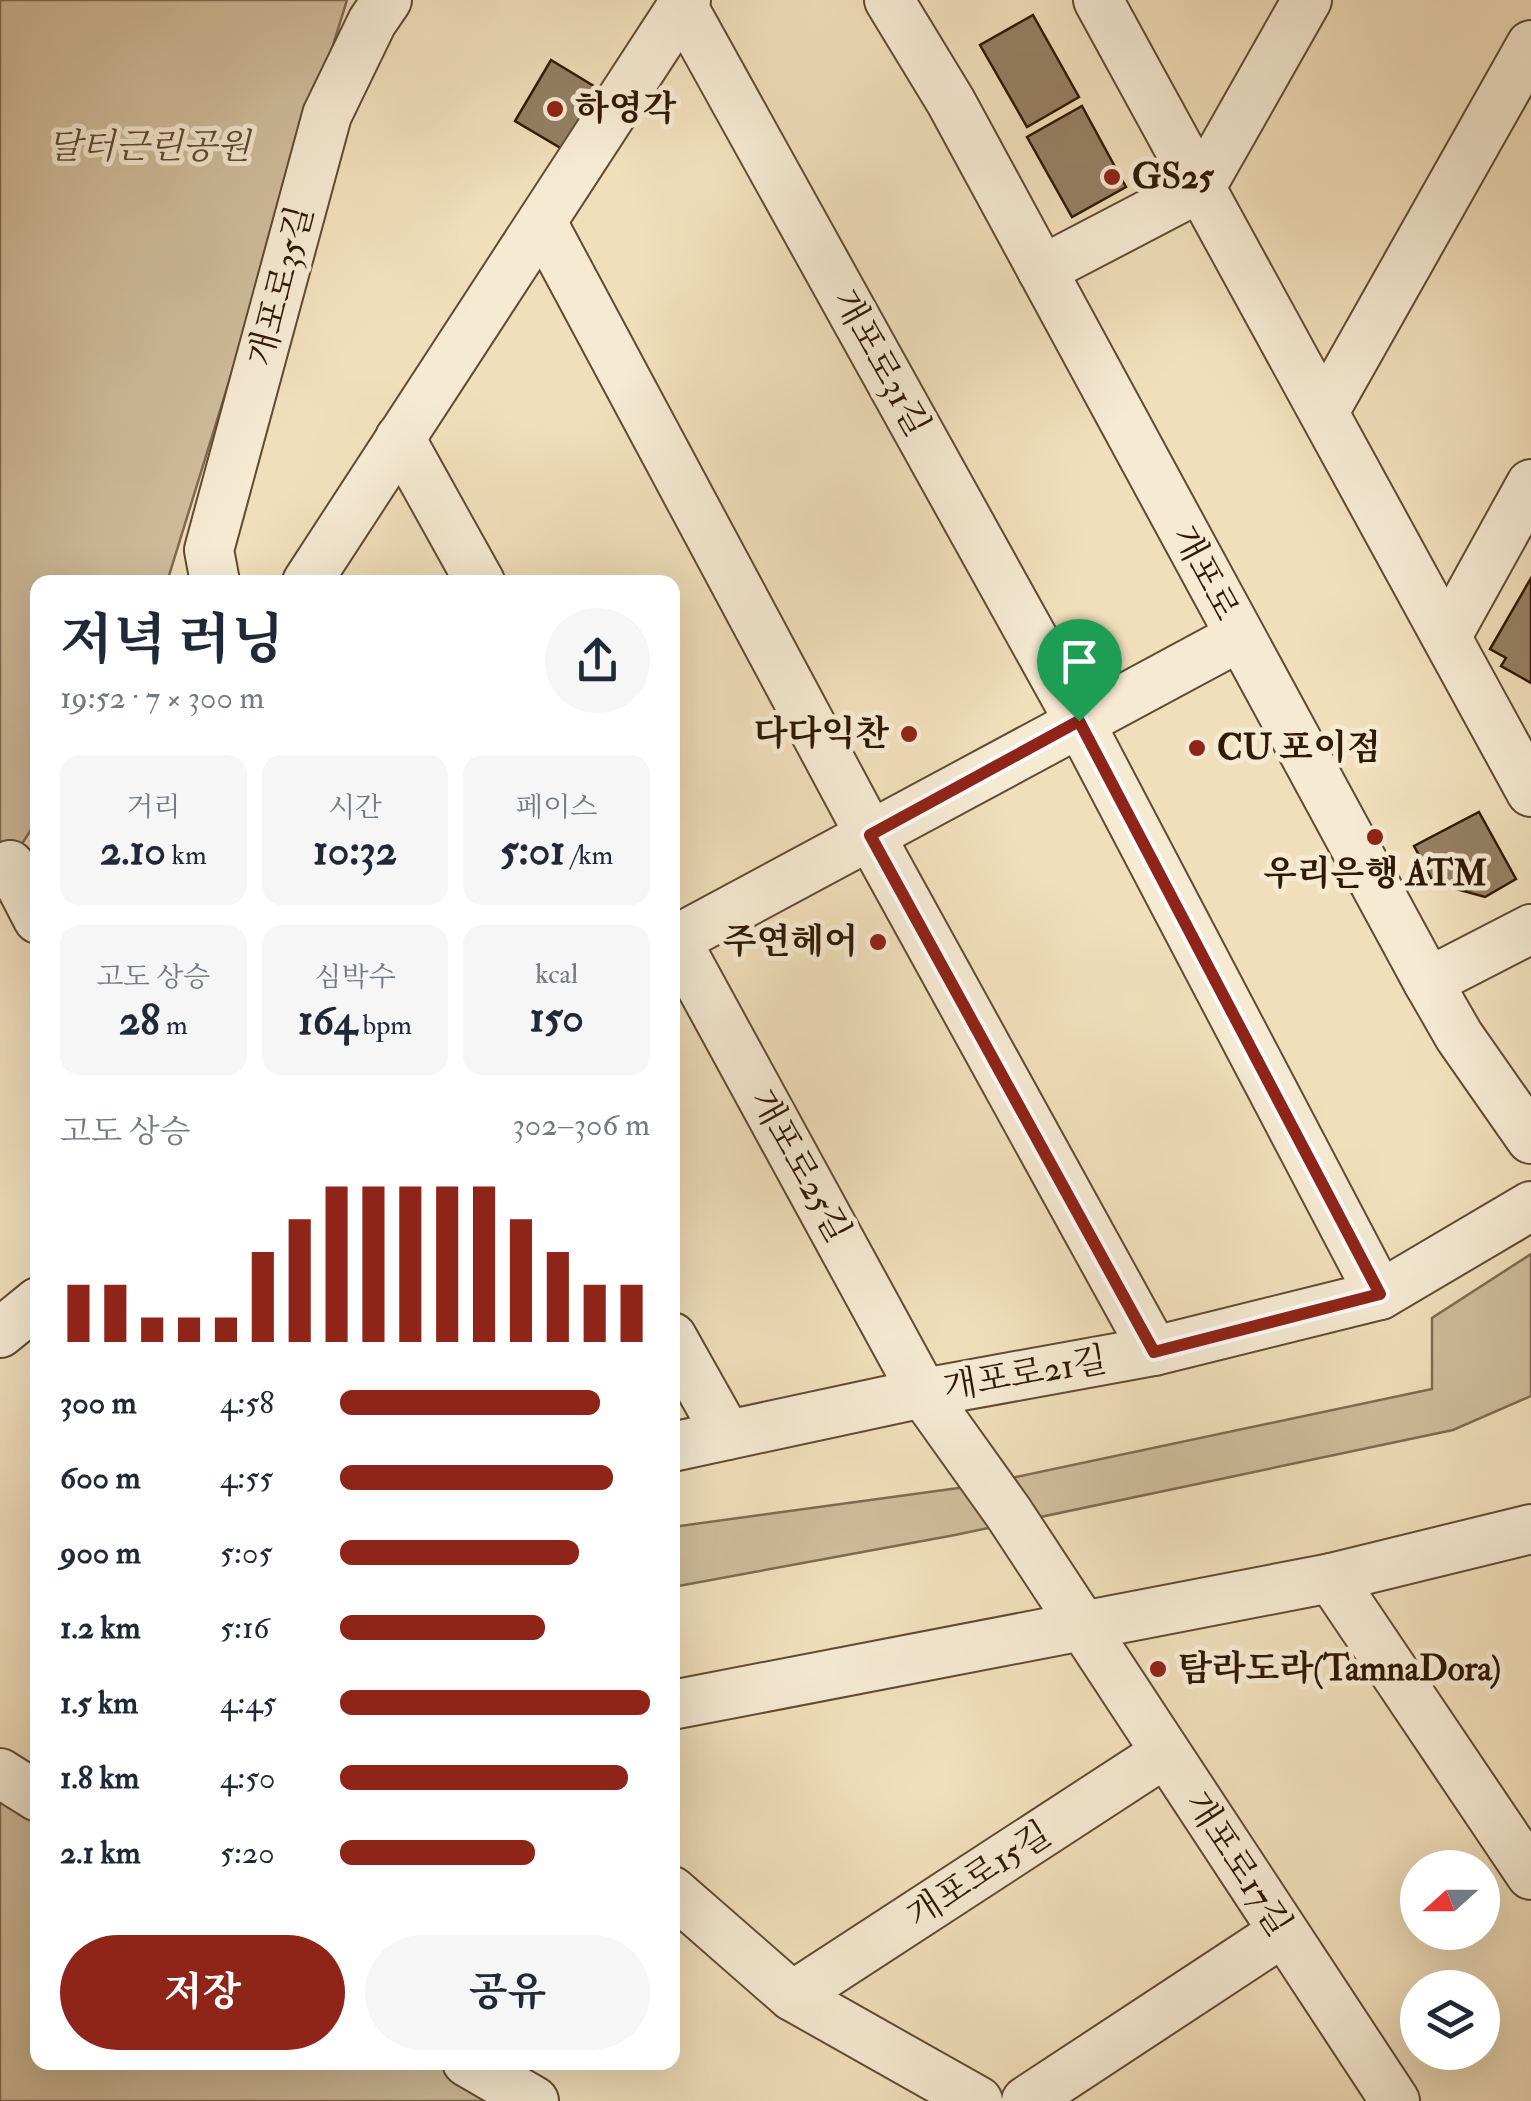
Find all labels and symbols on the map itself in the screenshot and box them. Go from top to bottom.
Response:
place label: 하영각 [575,87,677,131]
marker: 하영각 [544,98,566,120]
park label: 달터근린공원 [48,125,253,169]
place label: GS25 [1132,155,1215,199]
marker: GS25 [1101,166,1123,188]
street label: 개포로35길 [239,201,323,371]
street label: 개포로31길 [823,282,939,444]
street label: 개포로 [1162,518,1248,628]
pin [1037,619,1122,722]
place label: 다다익찬 [754,712,889,756]
marker: 다다익찬 [898,723,920,745]
place label: CU 포이점 [1217,726,1381,770]
marker: CU 포이점 [1186,737,1208,759]
marker: 우리은행 ATM [1364,826,1386,848]
place label: 우리은행 ATM [1263,852,1487,896]
place label: 주연헤어 [723,920,858,964]
marker: 주연헤어 [867,931,889,953]
street label: 개포로25길 [740,1082,860,1250]
street label: 개포로21길 [940,1338,1110,1410]
place label: 탐라도라(TamnaDora) [1178,1647,1501,1691]
marker: 탐라도라(TamnaDora) [1147,1658,1169,1680]
street label: 개포로17길 [1175,1783,1301,1945]
street label: 개포로15길 [899,1812,1059,1938]
north arrow [1400,1850,1500,1950]

